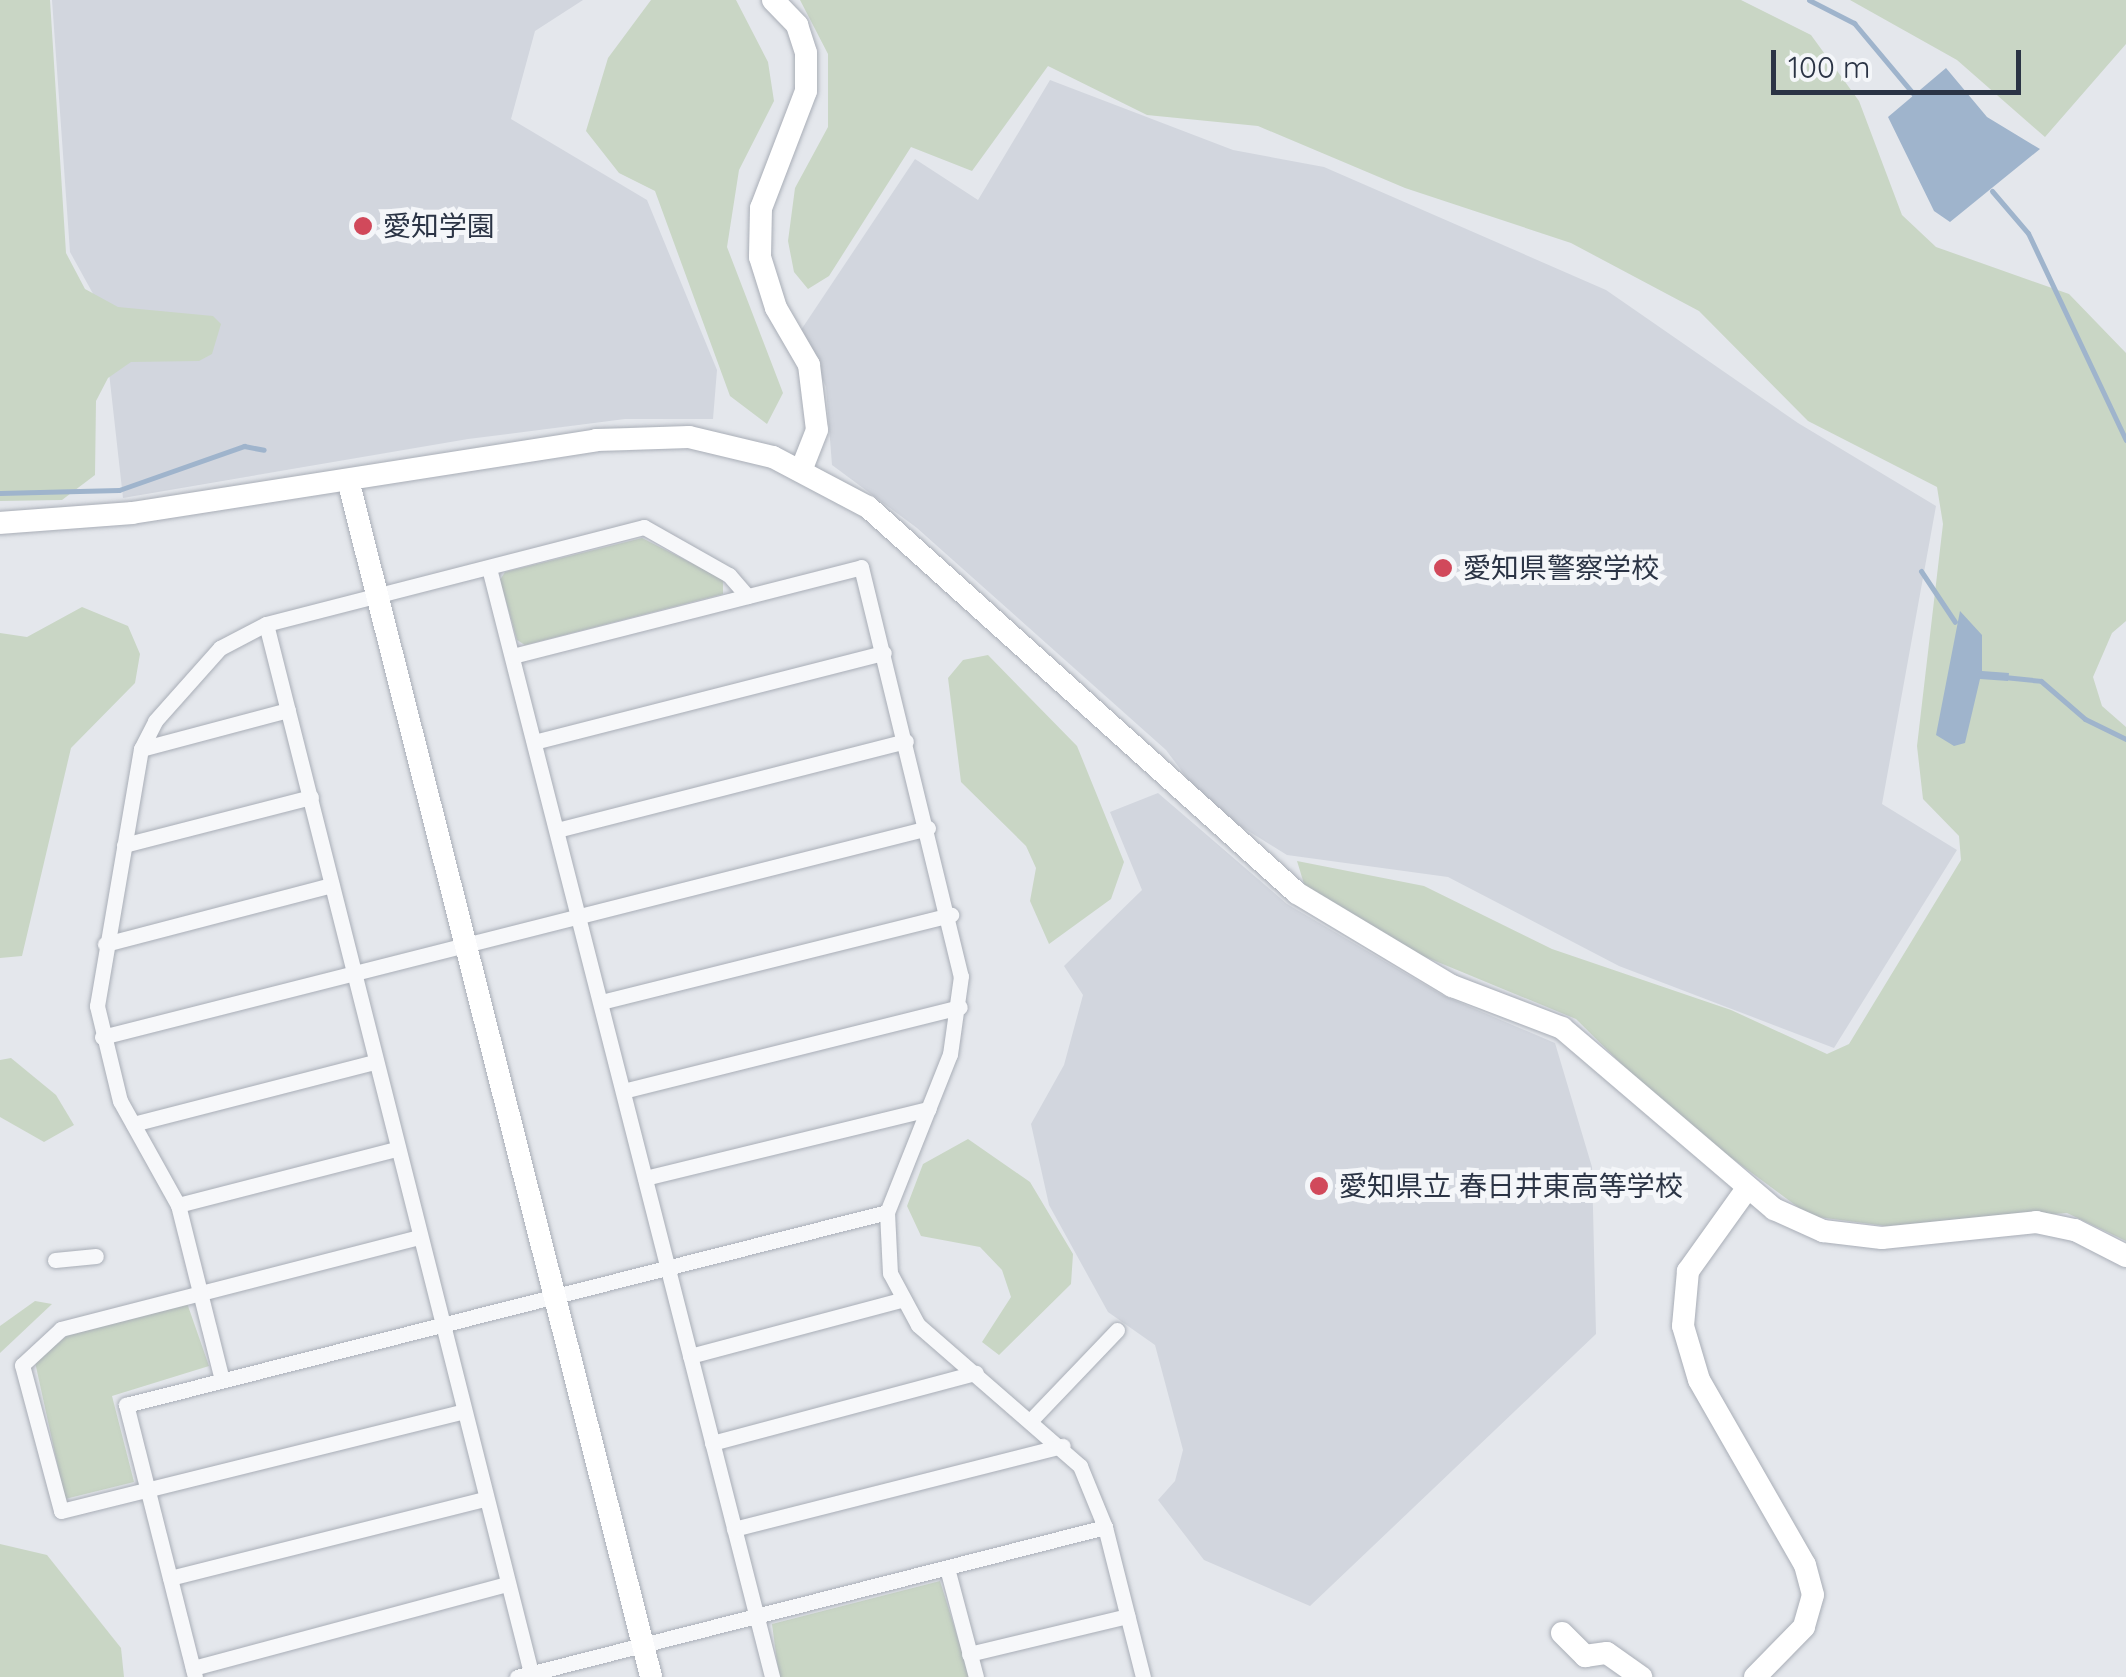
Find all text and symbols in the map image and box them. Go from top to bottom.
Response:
scale bar [1776,30,2026,92]
text: 100 m [1788,48,1870,86]
place label: 愛知学園 [383,209,495,243]
marker: 愛知学園 [352,215,374,237]
place label: 愛知県警察学校 [1463,551,1659,585]
marker: 愛知県警察学校 [1432,557,1454,579]
place label: 愛知県立 春日井東高等学校 [1339,1169,1683,1203]
marker: 愛知県立 春日井東高等学校 [1308,1175,1330,1197]

